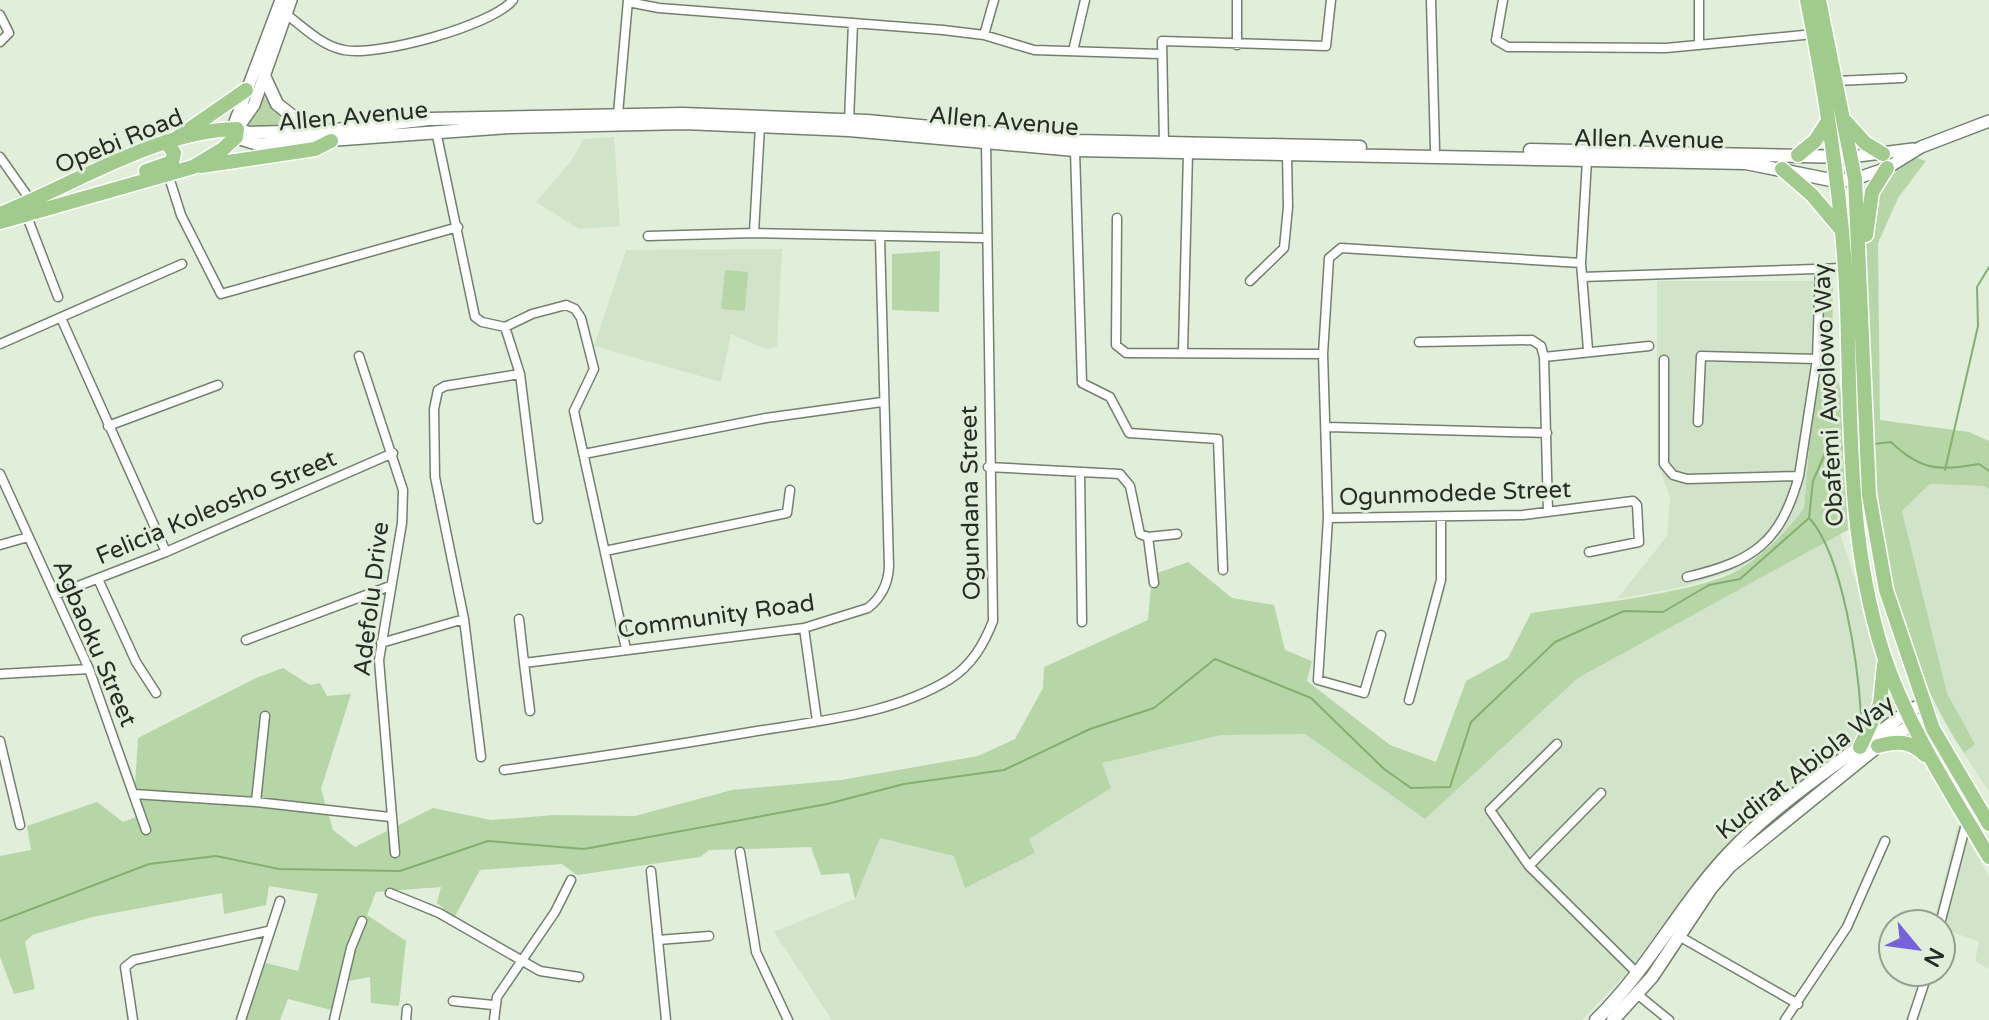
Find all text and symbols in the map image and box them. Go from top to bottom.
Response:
street label: Allen Avenue [277,96,429,137]
street label: Allen Avenue [928,101,1080,142]
street label: Opebi Road [51,103,188,180]
street label: Allen Avenue [1574,124,1724,155]
street label: Obafemi Awolowo Way [1807,262,1850,528]
street label: Ogundana Street [954,405,987,601]
street label: Felicia Koleosho Street [92,444,341,571]
street label: Ogunmodede Street [1338,475,1572,512]
street label: Adefolu Drive [348,520,395,678]
street label: Agbaoku Street [46,555,143,731]
street label: Community Road [616,588,816,645]
street label: Kudirat Abiola Way [1710,689,1900,846]
north arrow [1877,908,1957,988]
text: N [1918,943,1949,971]

